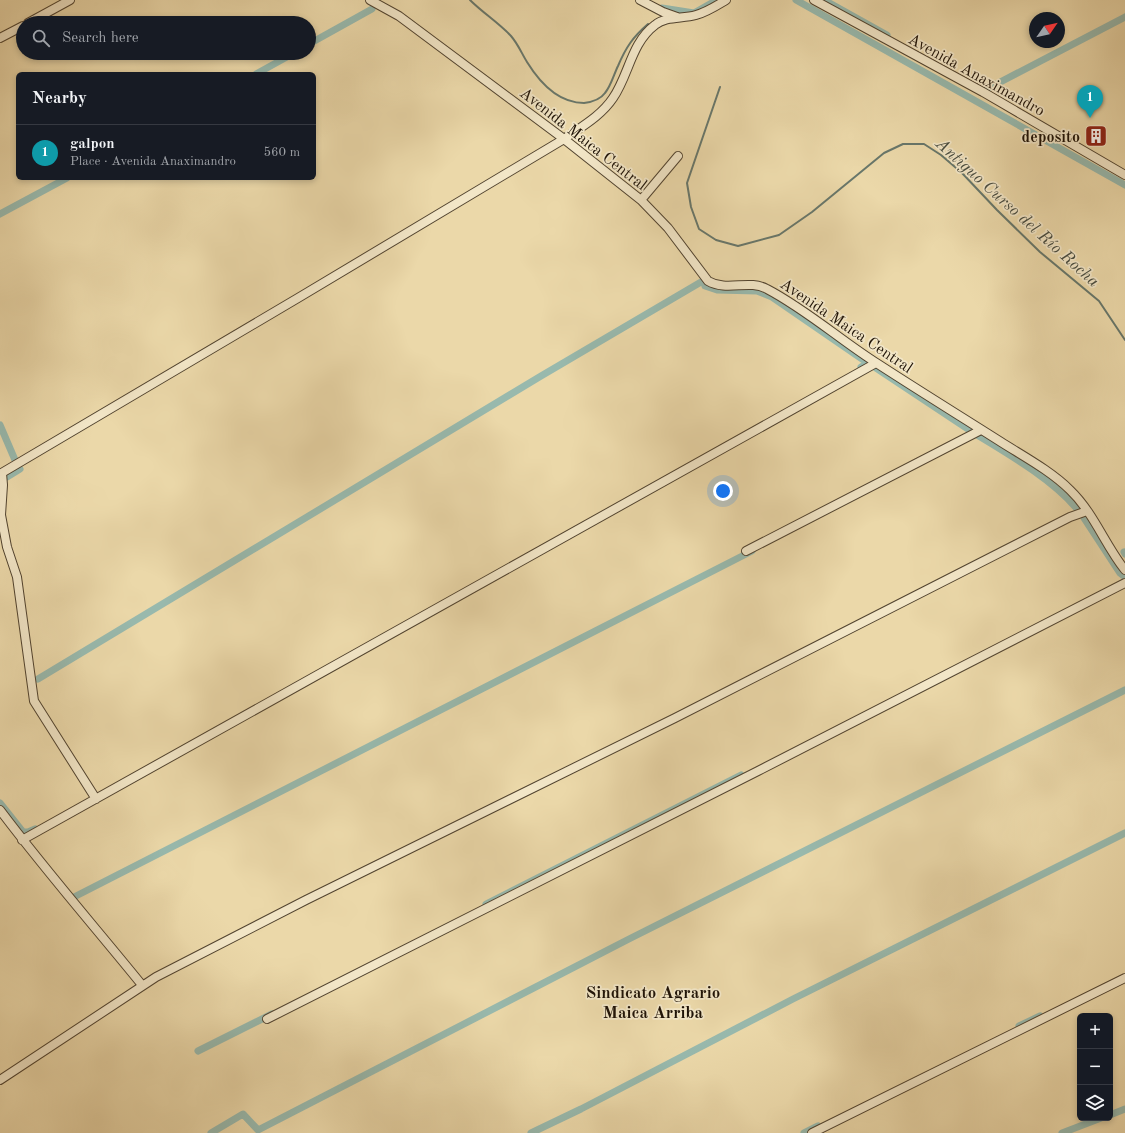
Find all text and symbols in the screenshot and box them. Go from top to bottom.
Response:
north arrow [1029,12,1065,48]
search box [16,16,316,60]
icon: search [30,27,52,49]
text: Search here [62,31,139,46]
street label: Avenida Anaximandro [905,32,1047,120]
street label: Avenida Maica Central [516,85,649,194]
pin: 1 [1077,85,1103,118]
text: Nearby [32,90,87,107]
building icon: deposito [1083,123,1109,149]
place label: deposito [1022,130,1080,146]
water label: Antiguo Curso del Río Rocha [931,135,1102,291]
text: galpon [70,137,115,152]
text: 1 [41,146,49,159]
text: 560 m [263,146,300,159]
text: Place · Avenida Anaximandro [70,155,236,168]
street label: Avenida Maica Central [777,276,915,377]
your location [713,481,733,501]
district label: Sindicato Agrario Maica Arriba [586,985,720,1022]
map controls [1077,1013,1113,1121]
button: + [1077,1013,1113,1049]
button: − [1077,1049,1113,1085]
button: layers [1077,1085,1113,1121]

